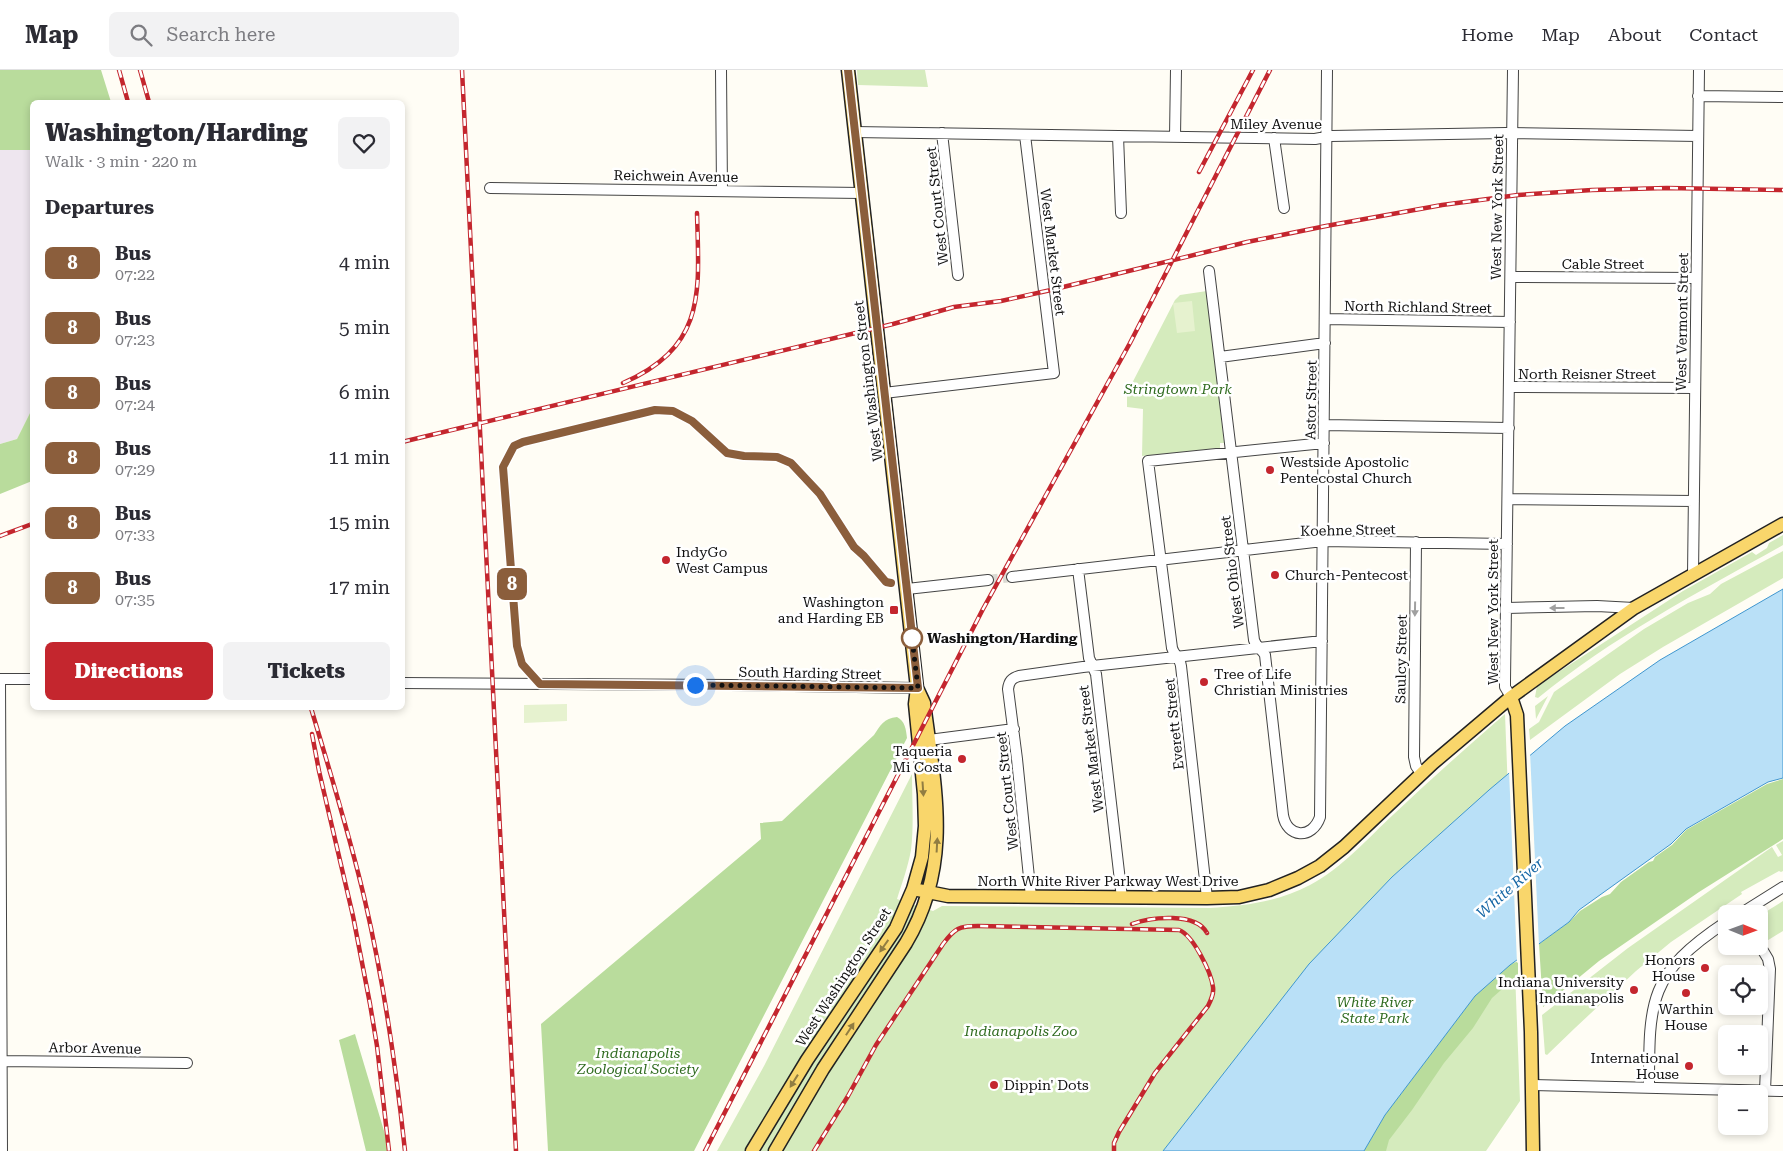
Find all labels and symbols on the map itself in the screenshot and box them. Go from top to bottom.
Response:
street label: Miley Avenue [1230,116,1322,132]
street label: West New York Street [1488,134,1506,280]
street label: West Court Street [923,146,951,266]
street label: Reichwein Avenue [614,167,739,185]
street label: West Market Street [1037,187,1069,317]
street label: West Vermont Street [1673,253,1691,391]
street label: Cable Street [1562,256,1644,272]
street label: North Richland Street [1344,298,1492,316]
street label: West Washington Street [850,300,886,462]
street label: Astor Street [1302,360,1320,440]
street label: North Reisner Street [1518,366,1656,382]
park label: Stringtown Park [1123,381,1232,397]
place label: Westside Apostolic Pentecostal Church [1280,454,1412,486]
marker: Westside Apostolic Pentecostal Church [1264,464,1276,476]
street label: West Ohio Street [1217,515,1247,629]
street label: Koehne Street [1300,521,1396,539]
street label: West New York Street [1485,539,1501,685]
place label: IndyGo West Campus [676,544,768,576]
marker: IndyGo West Campus [660,554,672,566]
place label: Church-Pentecost [1285,567,1408,583]
line badge: 8 [496,568,528,600]
marker: Church-Pentecost [1269,569,1281,581]
place label: Washington and Harding EB [778,594,884,626]
one-way arrow [1411,601,1419,617]
marker: Washington and Harding EB [888,604,900,616]
one-way arrow [1549,604,1565,612]
street label: Saulcy Street [1392,614,1410,704]
marker: Washington/Harding [901,627,923,649]
place label: Washington/Harding [927,630,1078,646]
street label: South Harding Street [738,664,882,682]
place label: Tree of Life Christian Ministries [1214,666,1348,698]
your location [683,673,708,698]
marker: Tree of Life Christian Ministries [1198,676,1210,688]
street label: Everett Street [1161,677,1187,771]
street label: West Market Street [1075,684,1107,814]
street label: West Court Street [993,731,1021,851]
place label: Taqueria Mi Costa [893,743,952,775]
marker: Taqueria Mi Costa [956,753,968,765]
one-way arrow [920,781,928,797]
one-way arrow [934,836,942,852]
water label: White River [1473,854,1548,922]
street label: North White River Parkway West Drive [977,873,1239,889]
street label: West Washington Street [792,905,894,1049]
north arrow [1718,905,1768,955]
one-way arrow [879,939,889,952]
place label: Honors House [1645,952,1695,984]
marker: Honors House [1699,962,1711,974]
place label: Indiana University Indianapolis [1498,974,1625,1006]
marker: Indiana University Indianapolis [1628,984,1640,996]
marker: Warthin House [1680,987,1692,999]
park label: White River State Park [1336,994,1414,1026]
place label: Warthin House [1659,1001,1713,1033]
one-way arrow [845,1022,855,1035]
park label: Indianapolis Zoo [964,1023,1077,1039]
street label: Arbor Avenue [49,1039,142,1057]
park label: Indianapolis Zoological Society [576,1045,700,1077]
place label: International House [1590,1050,1680,1082]
marker: International House [1683,1060,1695,1072]
one-way arrow [789,1074,798,1088]
place label: Dippin' Dots [1004,1077,1089,1093]
marker: Dippin' Dots [988,1079,1000,1091]

